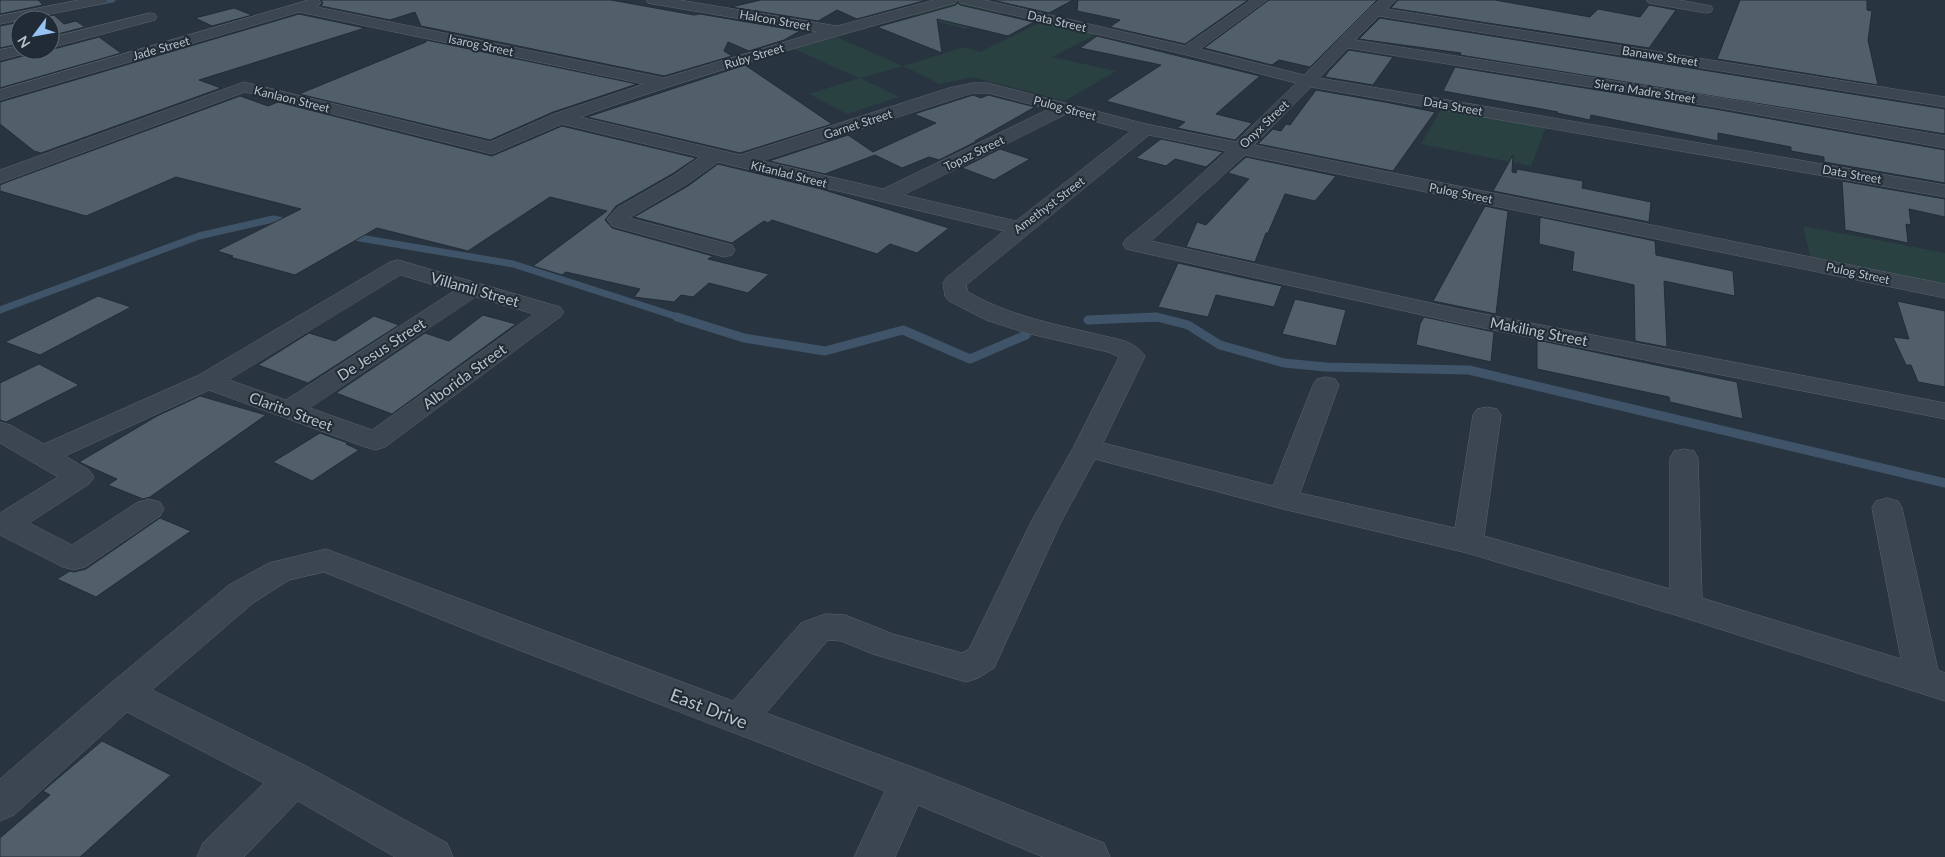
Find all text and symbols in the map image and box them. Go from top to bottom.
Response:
street label: Halcon Street [738,6,812,34]
street label: Data Street [1026,7,1088,35]
north arrow [10,10,60,60]
street label: Isarog Street [447,31,516,59]
text: N [13,33,34,51]
street label: Jade Street [131,33,192,63]
street label: Ruby Street [723,40,786,72]
street label: Banawe Street [1621,43,1700,70]
street label: Sierra Madre Street [1593,76,1697,107]
street label: Kanlaon Street [253,82,332,116]
street label: Pulog Street [1032,92,1099,124]
street label: Data Street [1422,93,1484,119]
street label: Onyx Street [1236,96,1292,151]
street label: Garnet Street [822,106,895,142]
street label: Topaz Street [941,132,1007,174]
street label: Kitanlad Street [749,157,829,191]
street label: Data Street [1821,161,1883,187]
street label: Amethyst Street [1010,173,1088,237]
street label: Pulog Street [1428,179,1495,207]
street label: Pulog Street [1825,259,1892,287]
street label: Villamil Street [429,268,522,310]
street label: Makiling Street [1489,313,1590,349]
street label: De Jesus Street [334,314,429,384]
street label: Alborida Street [419,339,510,412]
street label: Clarito Street [247,388,336,435]
street label: East Drive [667,683,751,733]

